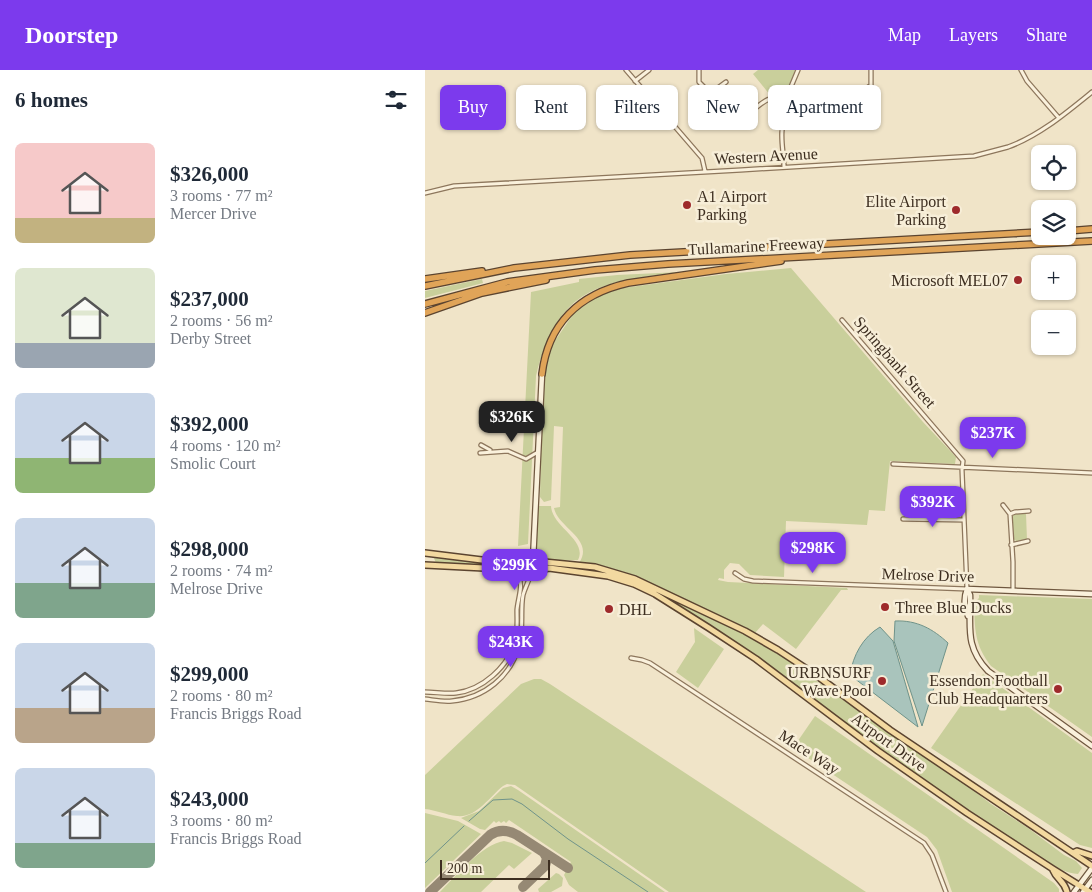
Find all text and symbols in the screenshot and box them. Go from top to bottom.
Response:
text: Doorstep [25,22,118,48]
text: Map [888,25,921,45]
text: Layers [949,25,998,45]
text: Share [1026,25,1067,45]
chip: Buy [440,85,506,130]
chip: Rent [516,85,586,130]
chip: Filters [596,85,678,130]
chip: New [688,85,758,130]
chip: Apartment [768,85,881,130]
icon: filters [382,86,410,114]
text: 6 homes [15,88,88,112]
street label: Western Avenue [714,145,818,167]
map controls [1031,145,1076,355]
button: locate [1031,145,1076,190]
text: $326,000 [170,162,249,186]
icon: home [55,163,115,223]
text: 3 rooms · 77 m² [170,187,273,204]
place label: A1 Airport Parking [697,188,767,224]
place label: Elite Airport Parking [866,193,947,229]
marker: A1 Airport Parking [681,199,693,211]
button: layers [1031,200,1076,245]
marker: Elite Airport Parking [950,204,962,216]
text: Mercer Drive [170,205,257,222]
street label: Tullamarine Freeway [687,234,825,259]
button: + [1031,255,1076,300]
place label: Microsoft MEL07 [891,272,1008,289]
marker: Microsoft MEL07 [1012,274,1024,286]
text: $237,000 [170,287,249,311]
icon: home [55,288,115,348]
button: − [1031,310,1076,355]
text: 2 rooms · 56 m² [170,312,273,329]
street label: Springbank Street [850,313,940,412]
text: Derby Street [170,330,251,347]
pin: $326K [477,400,547,443]
text: $326K [490,408,534,425]
text: $392,000 [170,412,249,436]
icon: home [55,413,115,473]
pin: $237K [958,416,1028,459]
text: $237K [971,424,1015,441]
text: 4 rooms · 120 m² [170,437,281,454]
text: Smolic Court [170,455,256,472]
pin: $392K [898,486,968,528]
text: $392K [911,493,955,510]
pin: $298K [778,532,848,574]
text: $298,000 [170,537,249,561]
icon: home [55,538,115,598]
text: $298K [791,539,835,556]
pin: $299K [480,548,550,591]
text: $299K [493,556,537,573]
text: 2 rooms · 74 m² [170,562,273,579]
street label: Melrose Drive [881,565,975,585]
text: Melrose Drive [170,580,263,597]
place label: Three Blue Ducks [895,599,1011,616]
place label: DHL [619,601,652,618]
marker: Three Blue Ducks [879,601,891,613]
marker: DHL [603,603,615,615]
pin: $243K [476,626,546,668]
text: $243K [489,633,533,650]
text: $299,000 [170,662,249,686]
icon: home [55,663,115,723]
place label: URBNSURF Wave Pool [788,664,873,699]
place label: Essendon Football Club Headquarters [928,672,1049,708]
marker: URBNSURF Wave Pool [876,675,888,687]
marker: Essendon Football Club Headquarters [1052,683,1064,695]
text: 2 rooms · 80 m² [170,687,273,704]
text: Francis Briggs Road [170,705,302,722]
street label: Airport Drive [848,709,929,775]
street label: Mace Way [775,726,842,779]
text: $243,000 [170,787,249,811]
icon: home [55,788,115,848]
text: 3 rooms · 80 m² [170,812,273,829]
text: Francis Briggs Road [170,830,302,847]
scale bar [440,857,550,880]
text: 200 m [447,861,482,876]

